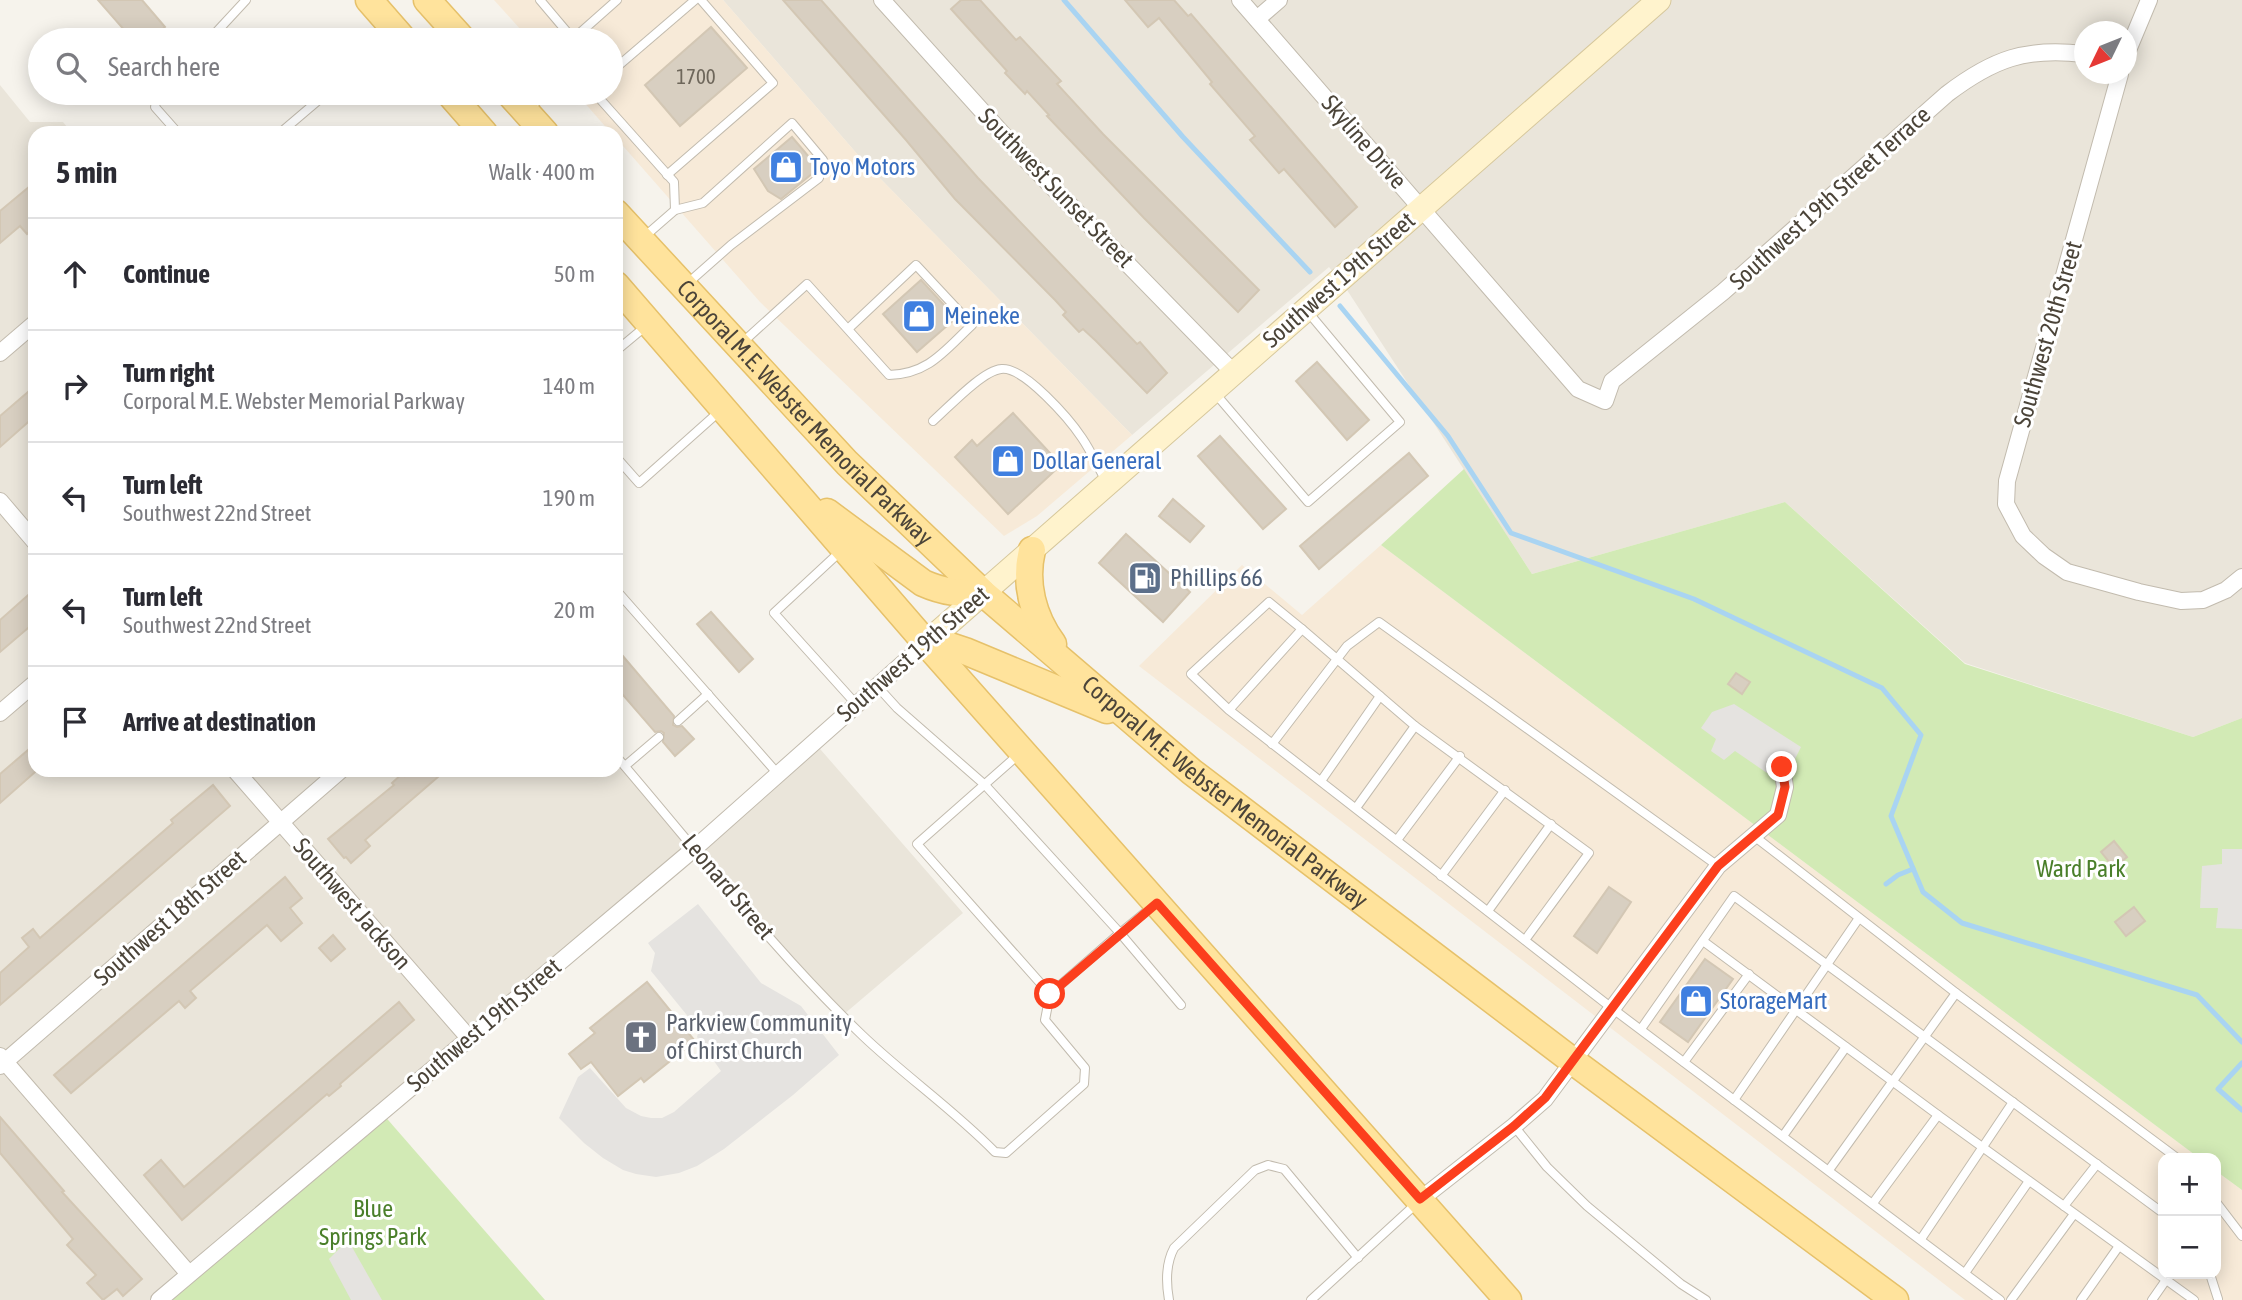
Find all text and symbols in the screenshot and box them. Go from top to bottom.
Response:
north arrow [2074,21,2137,84]
search box [28,28,623,105]
icon: search [52,48,90,86]
text: Search here [108,52,220,82]
house number: 1700 [676,64,716,88]
street label: Skyline Drive [1317,89,1412,194]
street label: Southwest 19th Street Terrace [1724,101,1935,295]
street label: Southwest Sunset Street [973,102,1139,273]
shop icon: Toyo Motors [767,148,805,186]
place label: Toyo Motors [810,153,915,180]
text: 5 min [56,155,117,189]
text: Walk · 400 m [489,159,595,185]
street label: Southwest 19th Street [1257,206,1420,353]
street label: Southwest 20th Street [2008,238,2087,430]
icon: ahead [56,255,94,293]
text: Continue [123,259,210,289]
text: 50 m [554,261,595,287]
street label: Corporal M.E. Webster Memorial Parkway [672,274,939,551]
shop icon: Meineke [900,297,938,335]
place label: Meineke [944,302,1020,329]
text: Turn right [123,358,214,388]
icon: right [56,367,94,405]
text: 140 m [543,373,595,399]
text: Corporal M.E. Webster Memorial Parkway [123,388,465,414]
shop icon: Dollar General [989,442,1027,480]
place label: Dollar General [1032,447,1162,474]
text: Turn left [123,470,203,500]
icon: left [56,479,94,517]
text: 190 m [543,485,595,511]
text: Southwest 22nd Street [123,500,312,526]
fuel station icon: Phillips 66 [1126,559,1164,597]
place label: Phillips 66 [1170,564,1263,591]
street label: Southwest 19th Street [831,580,994,727]
text: Turn left [123,582,203,612]
icon: left [56,591,94,629]
text: 20 m [554,597,595,623]
text: Southwest 22nd Street [123,612,312,638]
street label: Corporal M.E. Webster Memorial Parkway [1077,670,1373,914]
icon: arrive [56,703,94,741]
text: Arrive at destination [123,707,316,737]
route end [1766,751,1797,782]
street label: Leonard Street [677,829,780,945]
street label: Southwest Jackson [288,833,417,975]
street label: Southwest 18th Street [88,844,251,991]
park label: Ward Park [2036,855,2126,882]
street label: Southwest 19th Street [401,952,566,1097]
route start [1034,978,1065,1009]
shop icon: StorageMart [1677,982,1715,1020]
place label: StorageMart [1720,987,1828,1014]
place label: Parkview Community of Chirst Church [666,1009,852,1064]
church icon: Parkview Community of Chirst Church [622,1018,660,1056]
map controls [2158,1153,2221,1279]
button: + [2158,1153,2221,1216]
park label: Blue Springs Park [319,1195,427,1250]
button: − [2158,1216,2221,1279]

